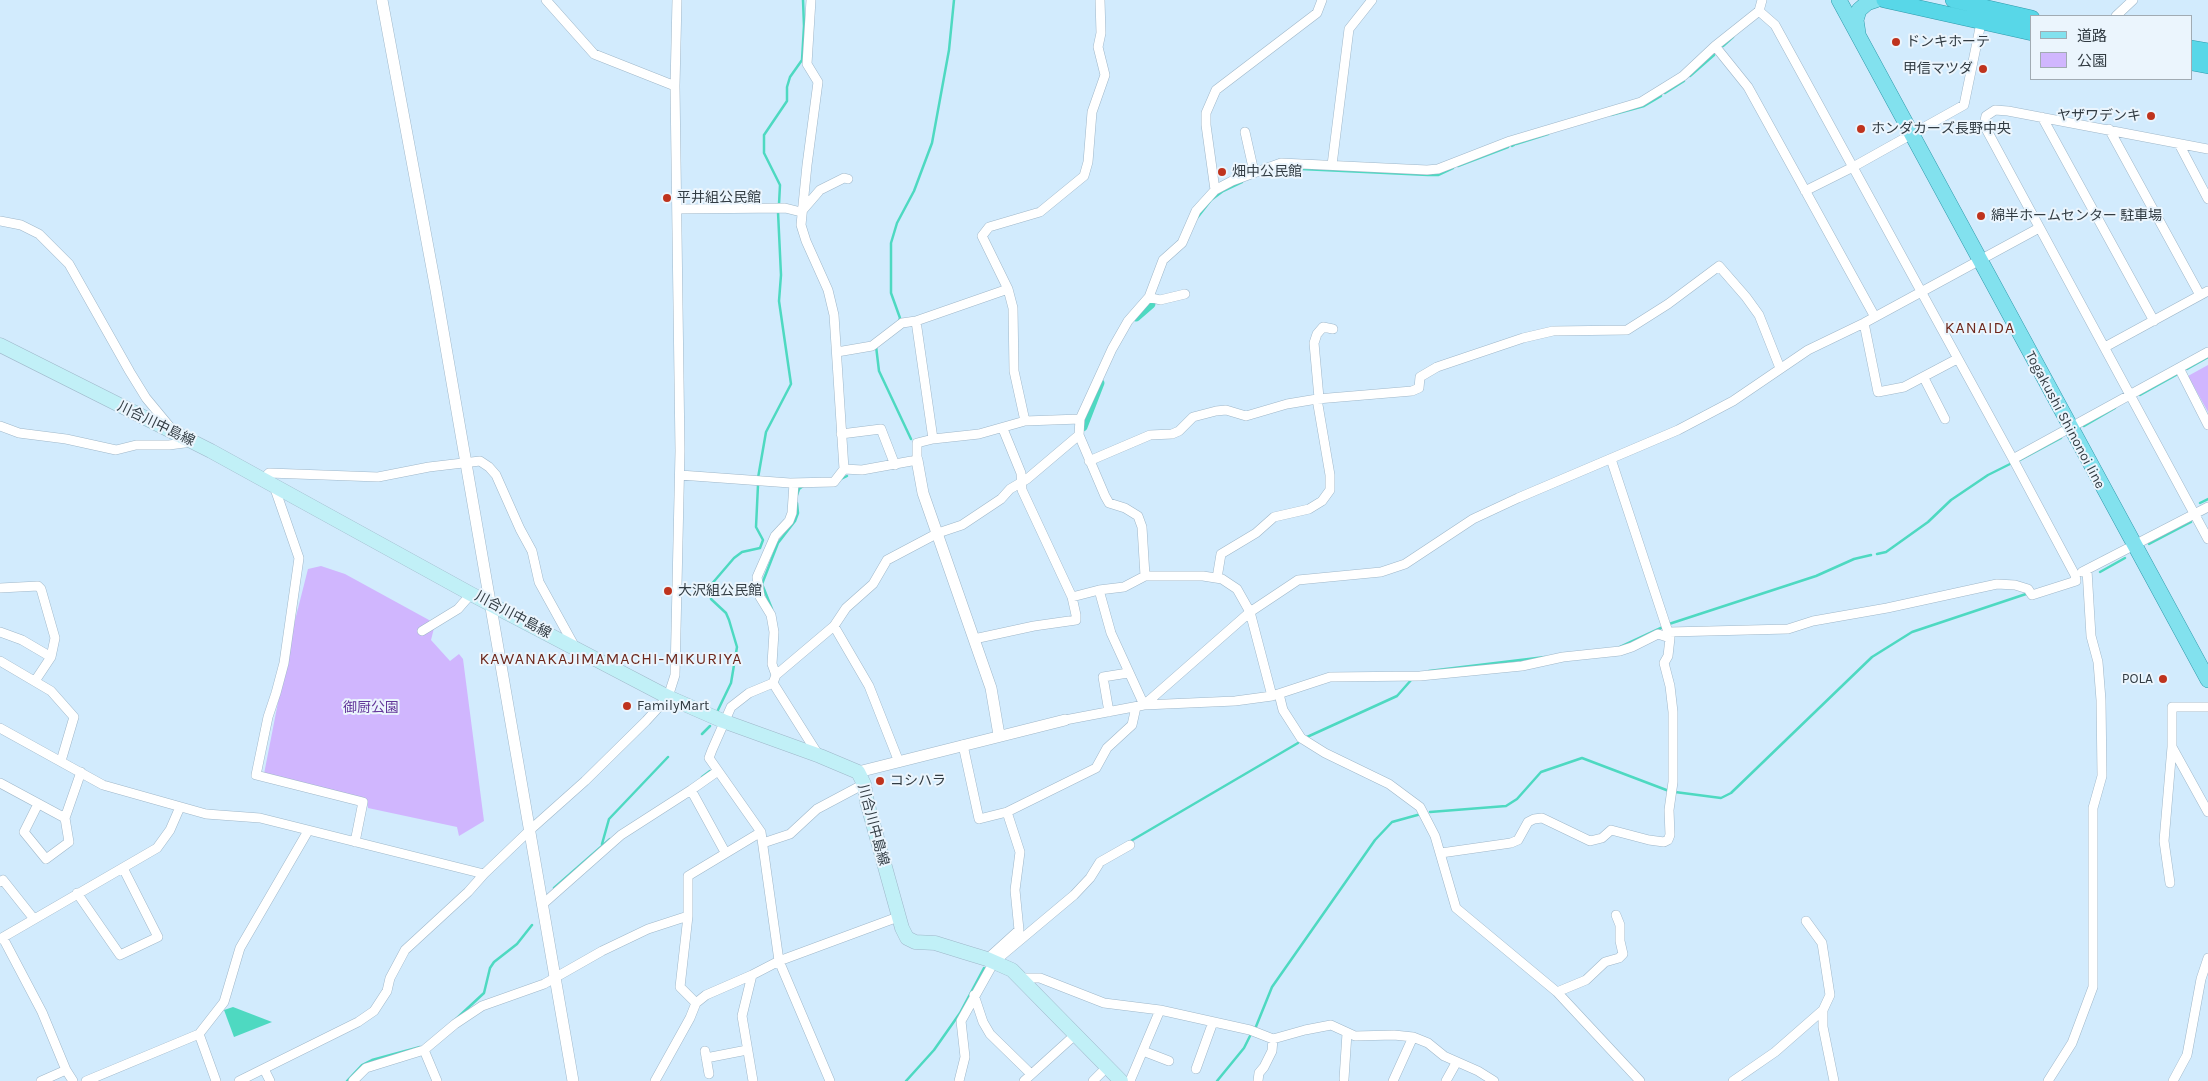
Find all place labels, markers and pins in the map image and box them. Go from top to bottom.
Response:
place label: ドンキホーテ [1906,34,1990,50]
marker: ドンキホーテ [1890,36,1902,48]
place label: 甲信マツダ [1903,61,1973,77]
marker: 甲信マツダ [1977,63,1989,75]
place label: ヤザワデンキ [2057,108,2141,124]
marker: ヤザワデンキ [2145,110,2157,122]
place label: ホンダカーズ長野中央 [1871,121,2011,137]
marker: ホンダカーズ長野中央 [1855,123,1867,135]
place label: 畑中公民館 [1232,164,1302,180]
marker: 畑中公民館 [1216,166,1228,178]
place label: 平井組公民館 [677,190,761,206]
marker: 平井組公民館 [661,192,673,204]
place label: 綿半ホームセンター 駐車場 [1991,208,2162,224]
marker: 綿半ホームセンター 駐車場 [1975,210,1987,222]
place label: 大沢組公民館 [678,583,762,599]
marker: 大沢組公民館 [662,585,674,597]
place label: POLA [2122,671,2153,687]
marker: POLA [2157,673,2169,685]
place label: FamilyMart [637,698,709,714]
marker: FamilyMart [621,700,633,712]
place label: コシハラ [890,773,946,789]
marker: コシハラ [874,775,886,787]

